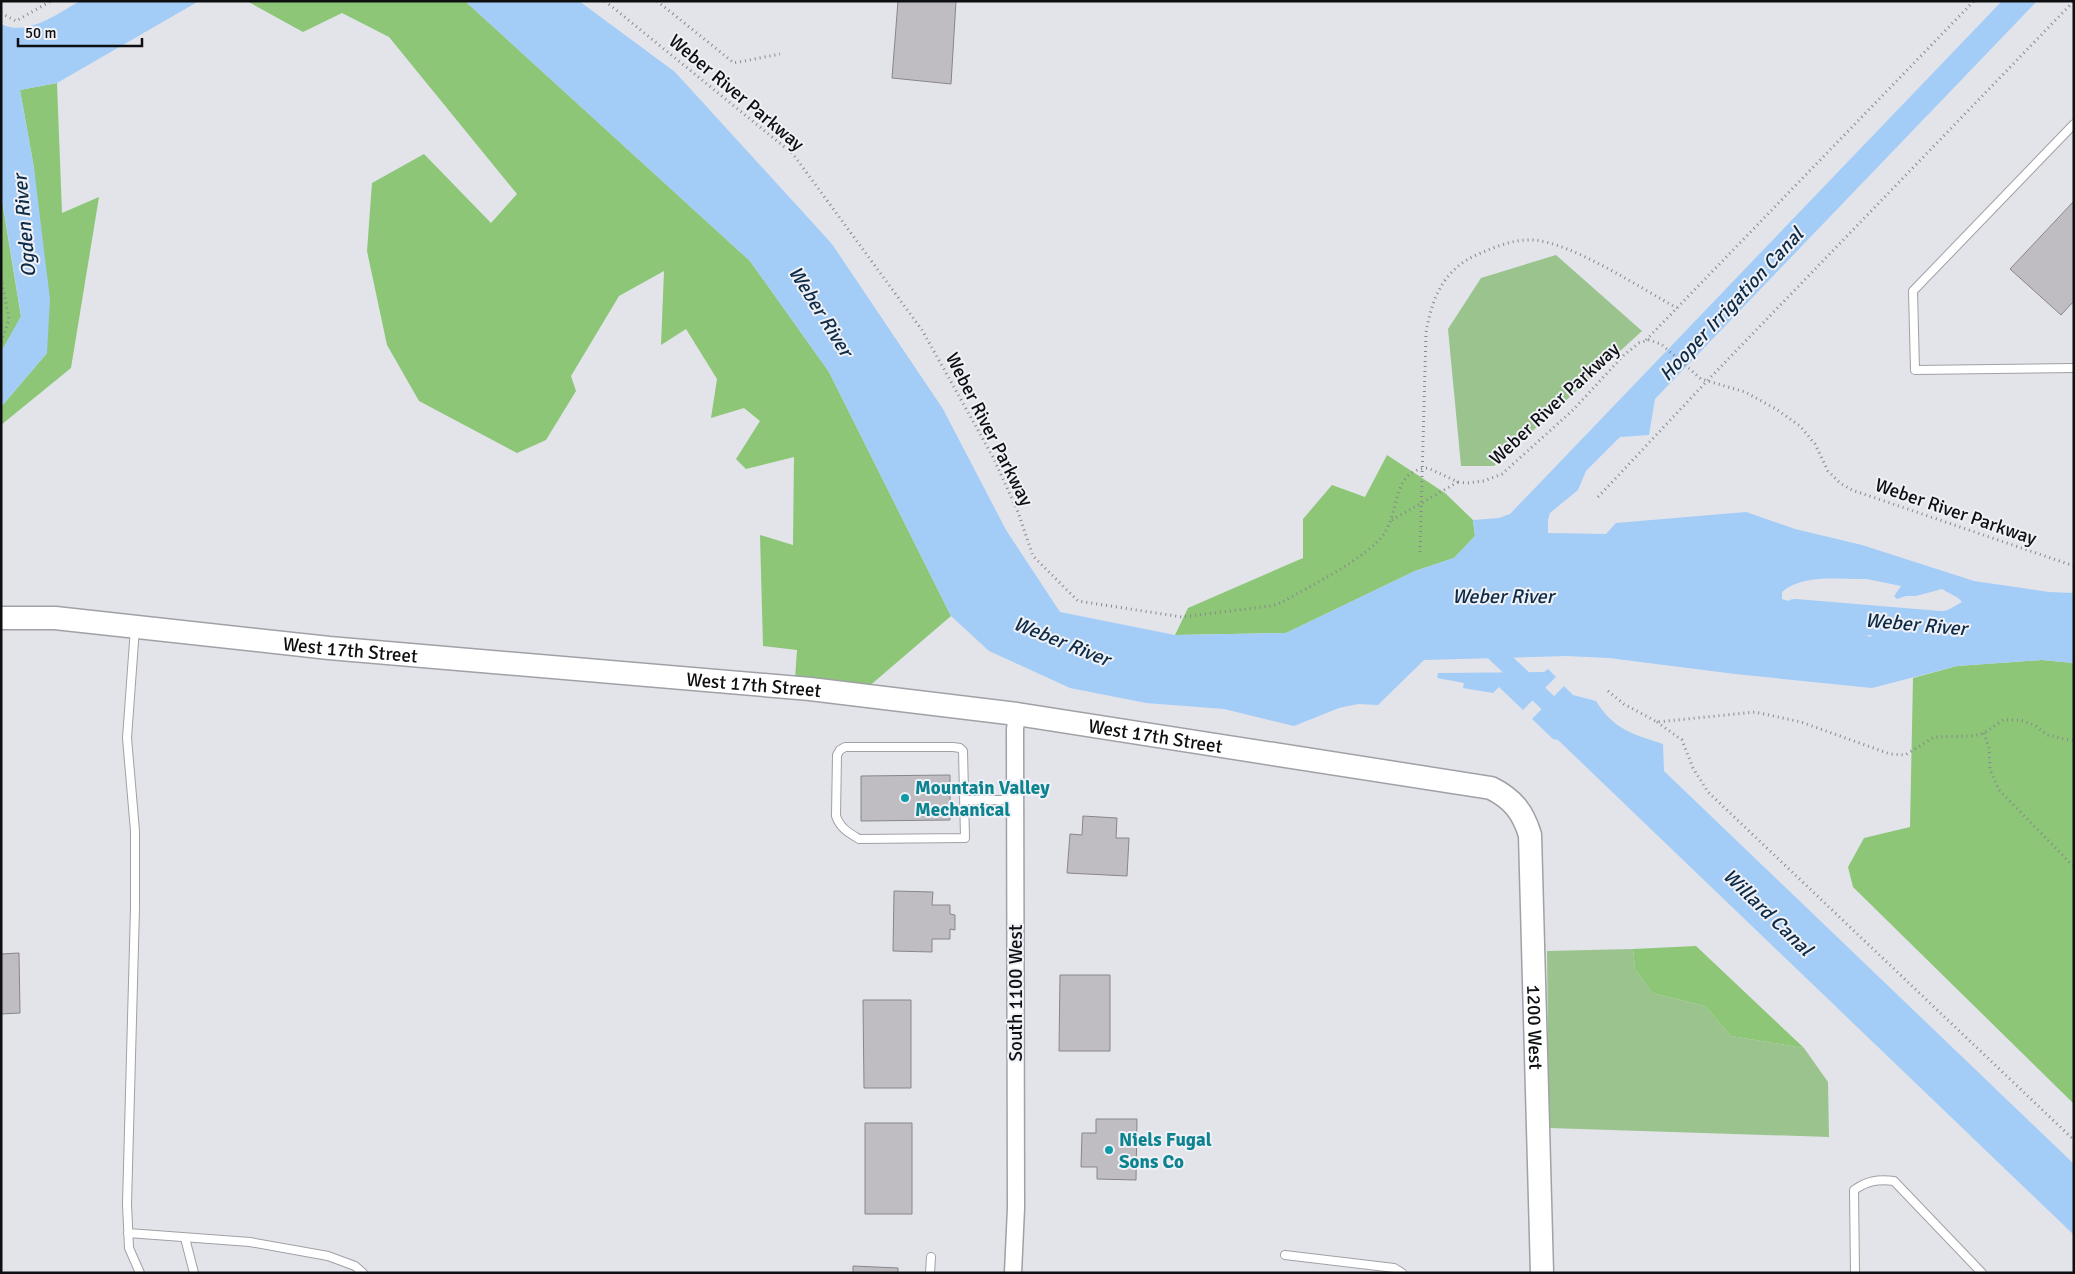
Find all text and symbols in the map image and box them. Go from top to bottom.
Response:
scale bar [18,15,141,47]
text: 50 m [25,24,56,42]
street label: Weber River Parkway [664,29,809,156]
water label: Ogden River [7,171,41,278]
water label: Hooper Irrigation Canal [1654,221,1810,386]
water label: Weber River [783,261,860,363]
street label: Weber River Parkway [1485,337,1625,470]
street label: Weber River Parkway [940,349,1038,510]
street label: Weber River Parkway [1872,473,2040,551]
water label: Weber River [1452,584,1557,609]
water label: Weber River [1864,608,1970,642]
water label: Weber River [1010,611,1116,673]
street label: West 17th Street [282,632,419,669]
street label: West 17th Street [685,668,823,703]
street label: West 17th Street [1087,714,1224,759]
place label: Mountain Valley Mechanical [915,776,1050,822]
marker: Mountain Valley Mechanical [899,792,911,804]
water label: Willard Canal [1718,863,1819,963]
street label: South 1100 West [1004,924,1028,1062]
street label: 1200 West [1521,984,1547,1070]
place label: Niels Fugal Sons Co [1119,1128,1212,1174]
marker: Niels Fugal Sons Co [1103,1144,1115,1156]

